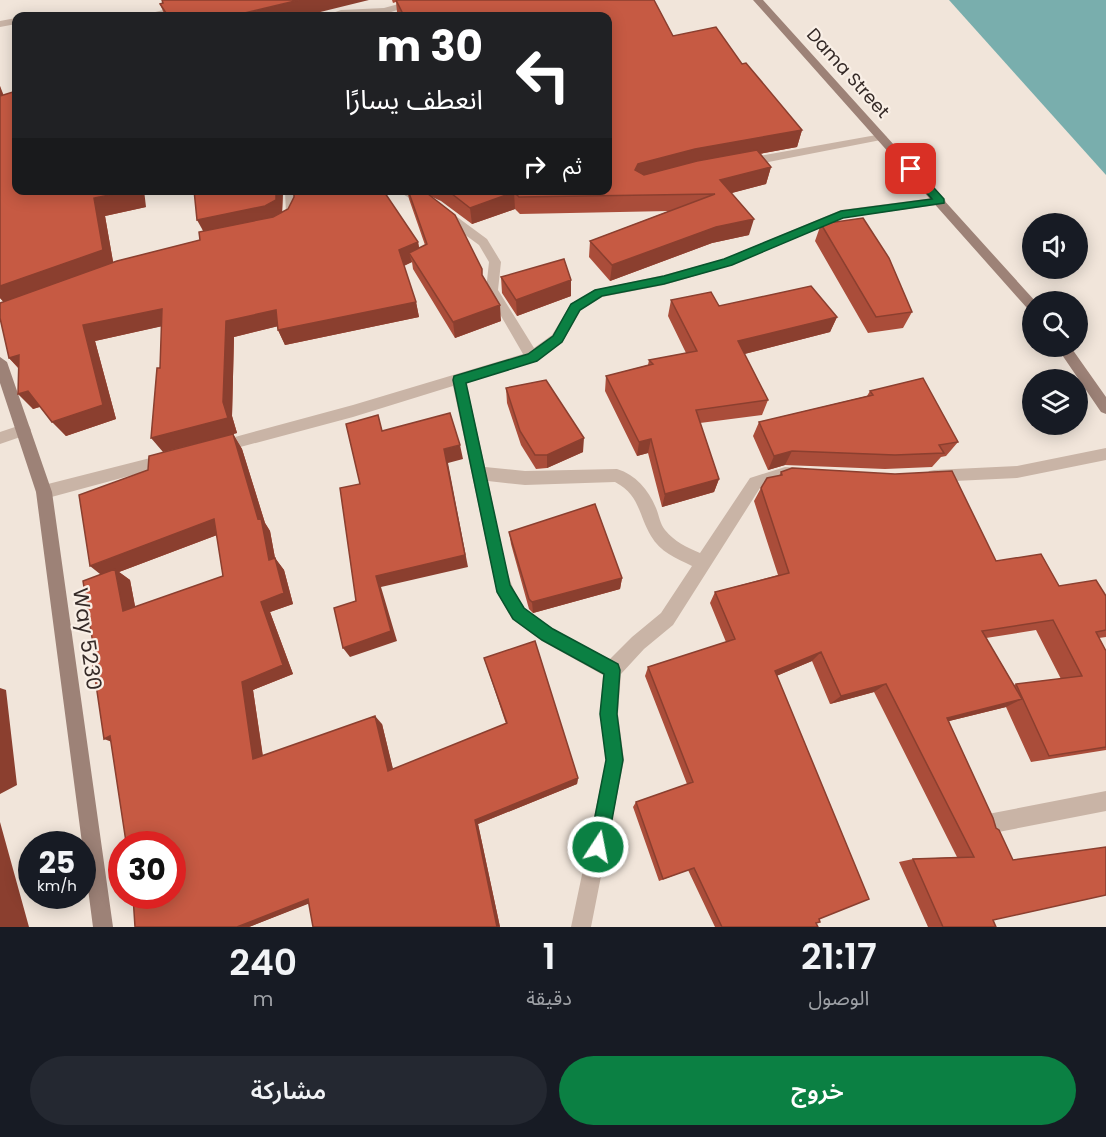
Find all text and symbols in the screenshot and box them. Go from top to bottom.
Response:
text: 30 m [377,17,483,76]
street label: Dama Street [801,22,896,123]
icon: left [504,36,582,114]
text: انعطف يسارًا [345,81,483,118]
pin [885,143,936,194]
icon: right [518,150,551,183]
text: ثم [563,151,582,182]
icon: arrive [894,152,927,185]
map controls [1022,213,1088,435]
button: sound [1022,213,1088,279]
button: search [1022,291,1088,357]
button: layers [1022,369,1088,435]
street label: Way 5230 [66,586,109,692]
position arrow [566,815,630,879]
speed limit sign: 30 [108,831,186,909]
text: 25 [39,841,75,884]
text: km/h [37,875,77,896]
text: 1 [542,931,555,982]
text: 21:17 [801,931,877,982]
text: 240 [229,937,297,988]
text: دقيقة [526,984,572,1012]
text: الوصول [808,984,869,1012]
text: m [253,985,273,1013]
button: مشاركة [30,1056,547,1125]
button: خروج [559,1056,1076,1125]

